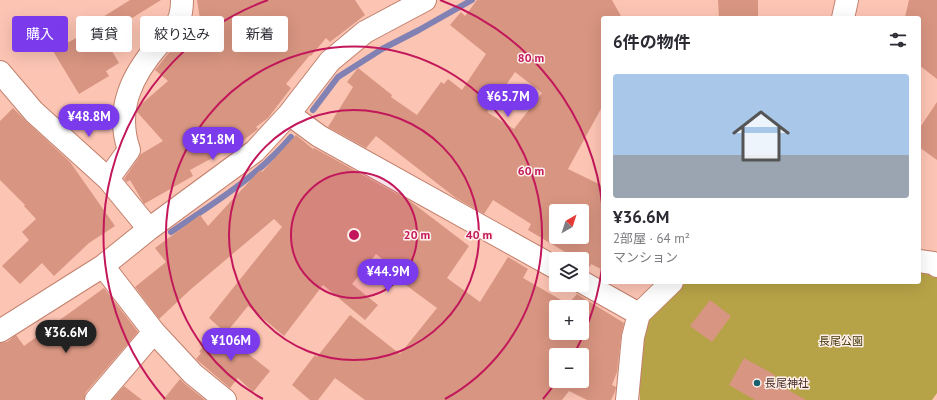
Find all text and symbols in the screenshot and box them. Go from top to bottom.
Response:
chip: 購入 [12,16,68,52]
chip: 賃貸 [76,16,132,52]
chip: 絞り込み [140,16,224,52]
chip: 新着 [232,16,288,52]
icon: filters [887,29,909,51]
text: 6件の物件 [613,31,691,53]
text: 80 m [518,50,544,65]
pin: ¥65.7M [475,84,541,118]
text: ¥65.7M [486,88,530,105]
icon: home [725,100,797,172]
pin: ¥48.8M [56,104,122,138]
text: ¥48.8M [67,108,111,125]
pin: ¥51.8M [180,127,246,161]
text: ¥51.8M [191,131,235,148]
text: 60 m [518,163,544,178]
north arrow [549,204,589,244]
map controls [549,204,589,388]
text: ¥36.6M [613,206,669,228]
text: 20 m [404,227,430,242]
text: 40 m [466,227,492,242]
centre of rings [347,228,361,242]
text: 2部屋 · 64 m² [613,230,690,247]
text: マンション [613,249,678,266]
button: layers [549,252,589,292]
pin: ¥44.9M [355,259,421,293]
text: ¥44.9M [366,263,410,280]
button: + [549,300,589,340]
pin: ¥36.6M [33,320,99,354]
text: ¥36.6M [44,324,88,341]
pin: ¥106M [203,328,259,362]
text: ¥106M [211,332,251,349]
park label: 長尾公園 [819,334,863,348]
button: − [549,348,589,388]
place label: 長尾神社 [765,376,809,390]
marker: 長尾神社 [752,378,762,388]

